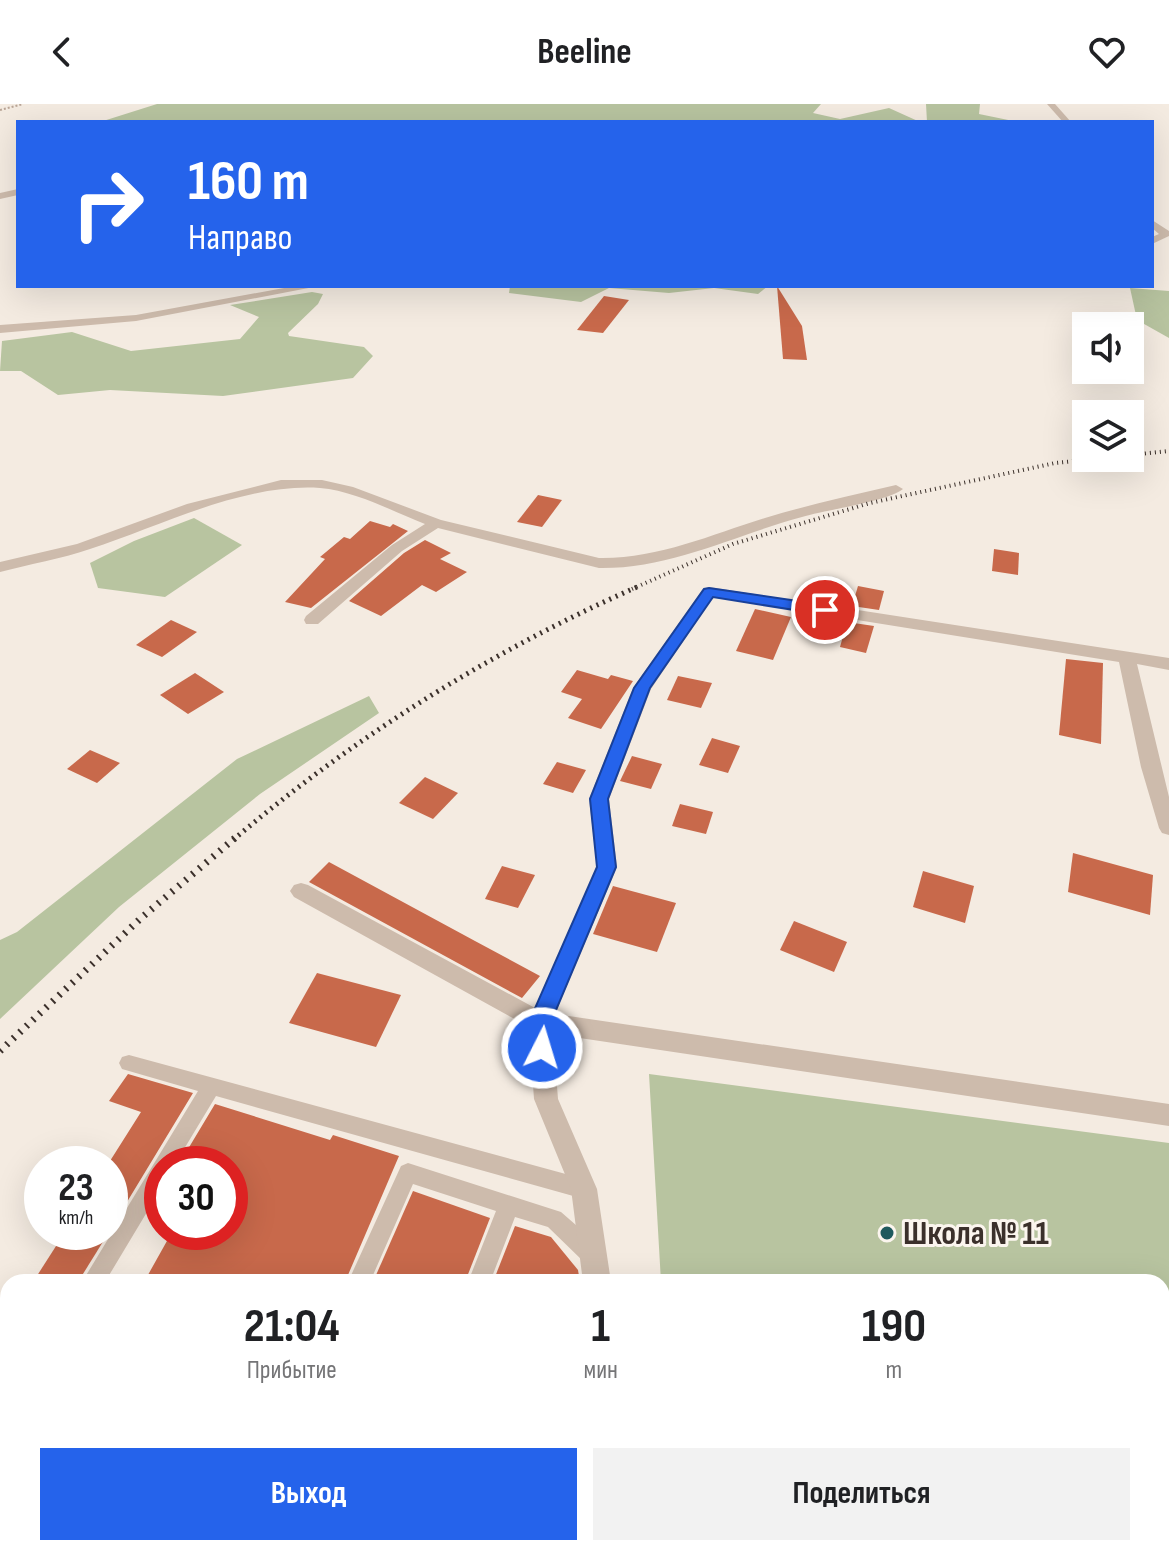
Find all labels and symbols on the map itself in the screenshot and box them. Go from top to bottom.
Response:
pin [791,576,859,644]
position arrow [500,1006,584,1090]
speed limit sign: 30 [144,1146,248,1250]
place label: Школа № 11 [903,1213,1049,1254]
marker: Школа № 11 [878,1224,896,1242]

